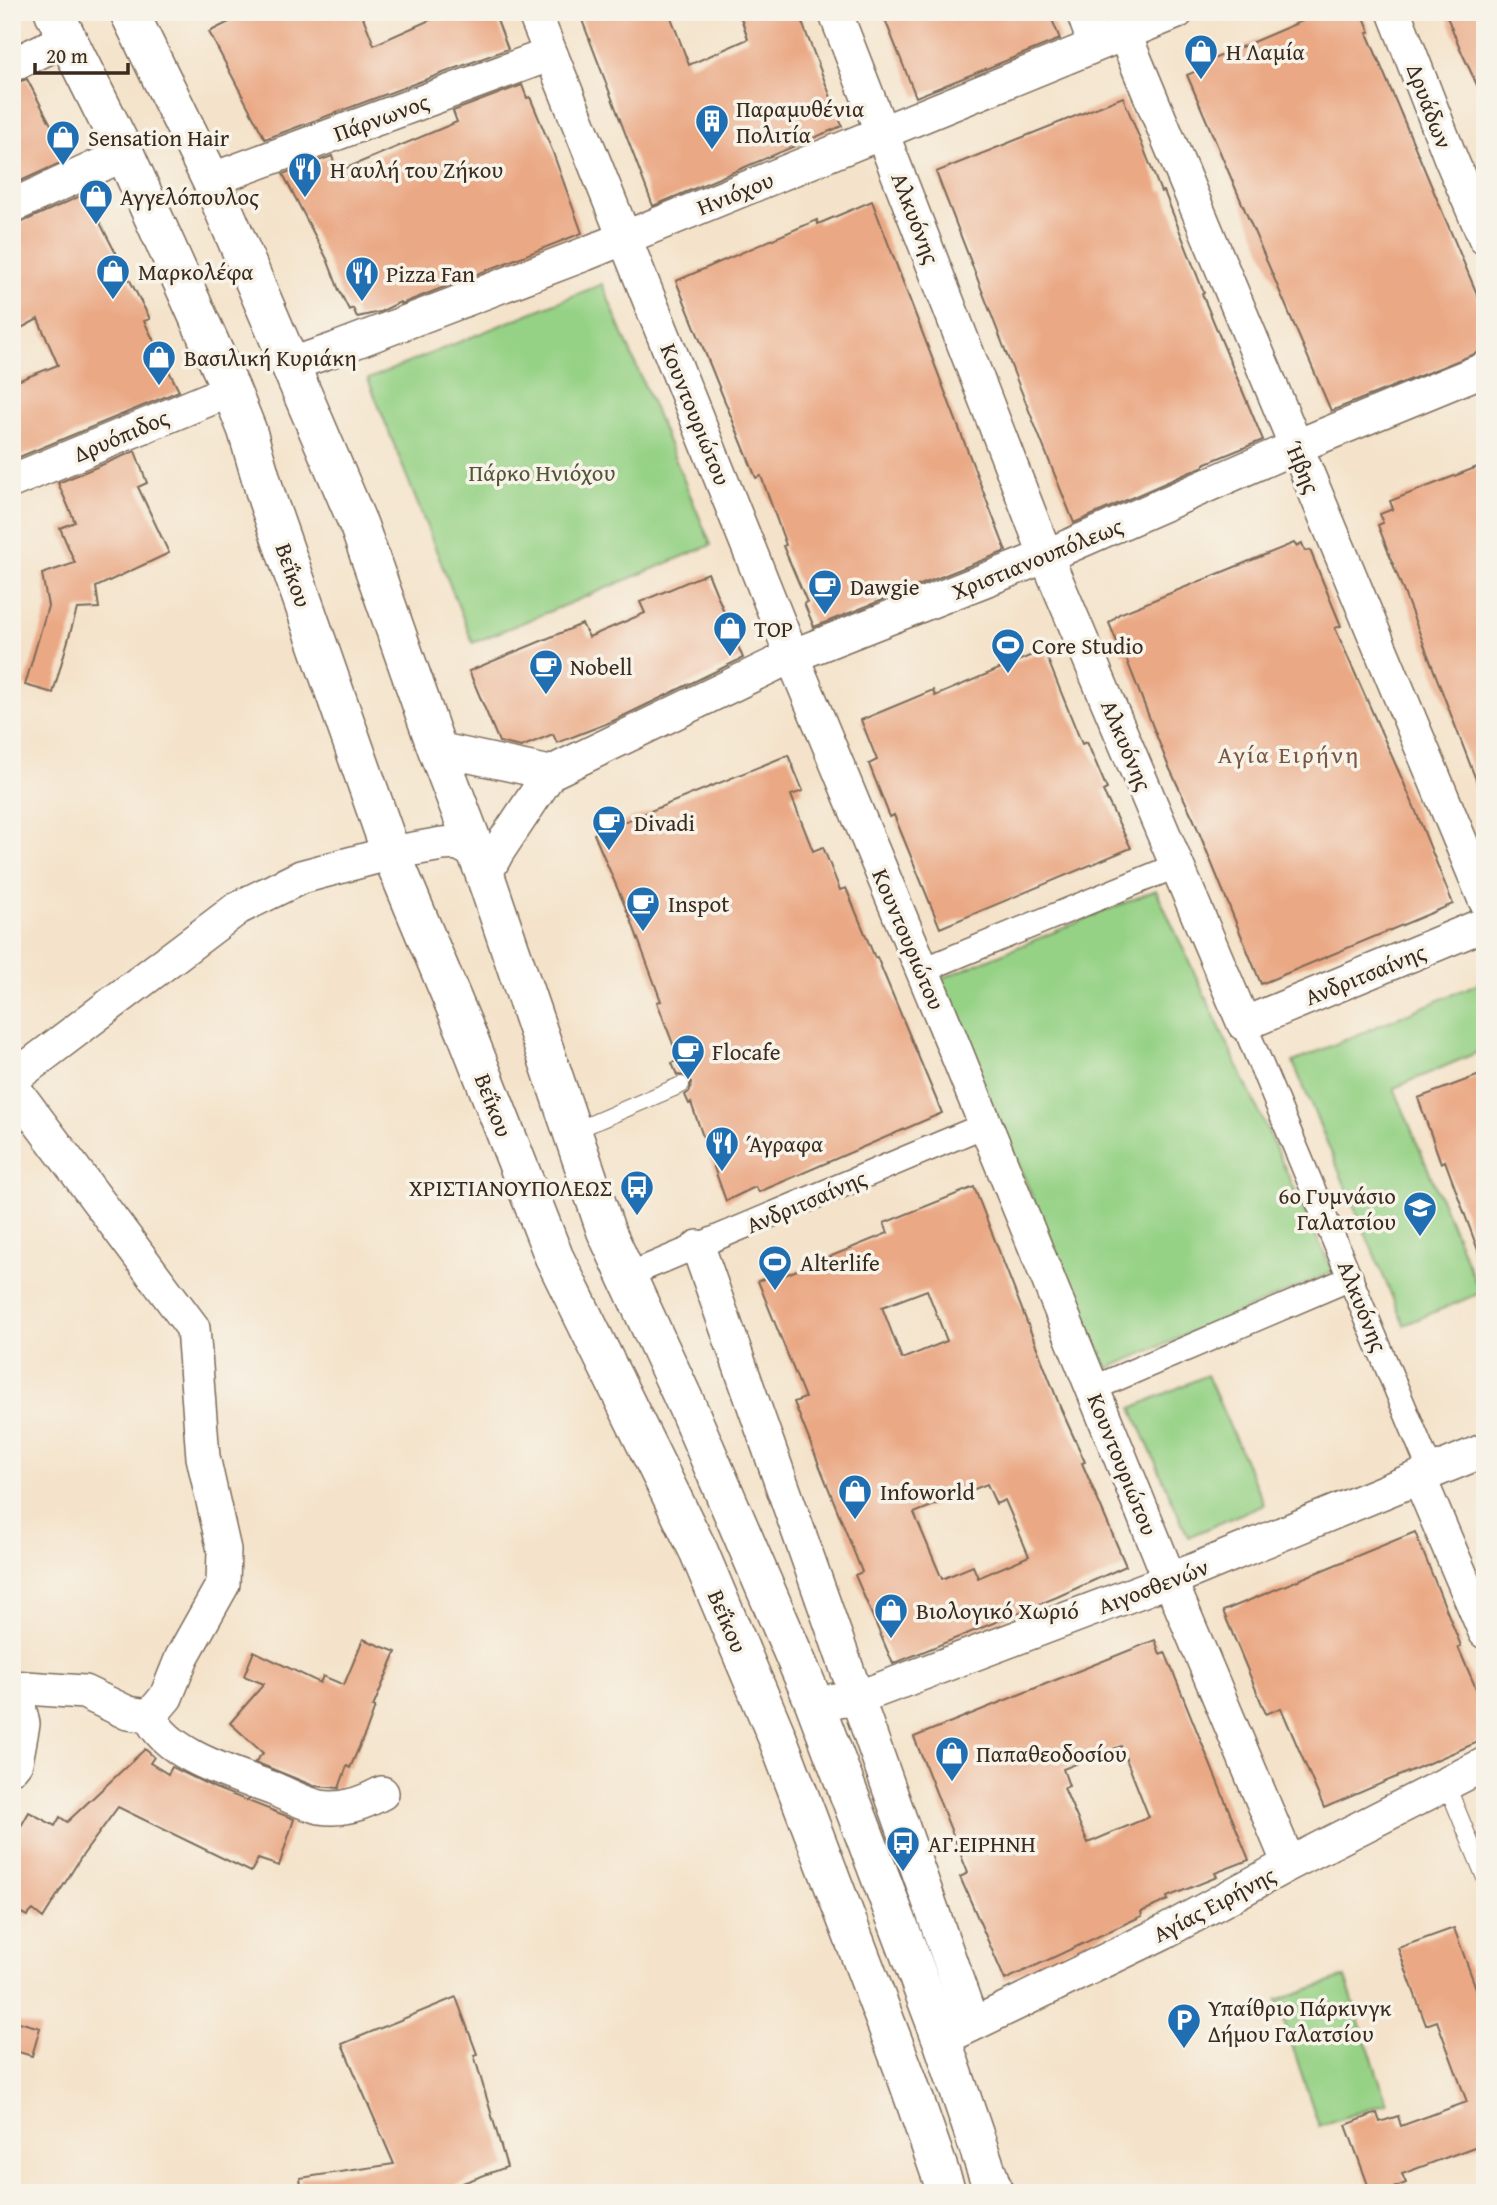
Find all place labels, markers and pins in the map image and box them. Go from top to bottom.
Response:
shop icon: Η Λαμία [1182,32,1220,81]
place label: Η Λαμία [1226,35,1305,68]
place label: Παραμυθένια Πολιτία [736,92,864,151]
building icon: Παραμυθένια Πολιτία [693,102,731,151]
shop icon: Sensation Hair [44,118,82,167]
place label: Sensation Hair [88,121,230,154]
restaurant icon: Η αυλή του Ζήκου [286,150,324,199]
place label: Η αυλή του Ζήκου [330,153,503,186]
shop icon: Αγγελόπουλος [77,177,115,226]
place label: Αγγελόπουλος [120,180,259,213]
shop icon: Μαρκολέφα [94,252,132,301]
restaurant icon: Pizza Fan [343,254,381,303]
place label: Μαρκολέφα [138,255,254,288]
place label: Pizza Fan [386,257,475,290]
shop icon: Βασιλική Κυριάκη [140,338,178,387]
place label: Βασιλική Κυριάκη [184,341,357,374]
cafe icon: Dawgie [806,567,844,616]
place label: Dawgie [850,570,920,603]
shop icon: TOP [711,609,749,658]
place label: TOP [754,612,793,645]
sports icon: Core Studio [989,626,1027,675]
place label: Core Studio [1032,629,1144,662]
cafe icon: Nobell [527,647,565,696]
place label: Nobell [570,650,632,683]
cafe icon: Divadi [590,803,628,852]
place label: Divadi [634,806,695,839]
cafe icon: Inspot [624,884,662,933]
place label: Inspot [668,887,729,920]
cafe icon: Flocafe [669,1032,707,1081]
place label: Flocafe [712,1035,781,1068]
restaurant icon: Άγραφα [703,1124,741,1173]
place label: Άγραφα [746,1127,823,1160]
bus stop icon: ΧΡΙΣΤΙΑΝΟΥΠΟΛΕΩΣ [618,1168,656,1217]
place label: ΧΡΙΣΤΙΑΝΟΥΠΟΛΕΩΣ [409,1171,612,1204]
place label: 6ο Γυμνάσιο Γαλατσίου [1278,1179,1396,1238]
school or university icon: 6ο Γυμνάσιο Γαλατσίου [1401,1189,1439,1238]
sports icon: Alterlife [756,1243,794,1292]
place label: Alterlife [800,1246,880,1279]
shop icon: Infoworld [836,1472,874,1521]
place label: Infoworld [880,1475,975,1508]
shop icon: Βιολογικό Χωριό [872,1591,910,1640]
place label: Βιολογικό Χωριό [916,1594,1079,1627]
shop icon: Παπαθεοδοσίου [933,1734,971,1783]
place label: Παπαθεοδοσίου [976,1737,1127,1770]
bus stop icon: ΑΓ.ΕΙΡΗΝΗ [884,1824,922,1873]
place label: ΑΓ.ΕΙΡΗΝΗ [928,1827,1036,1860]
place label: Υπαίθριο Πάρκινγκ Δήμου Γαλατσίου [1207,1991,1392,2050]
parking icon: Υπαίθριο Πάρκινγκ Δήμου Γαλατσίου [1165,2001,1203,2050]

